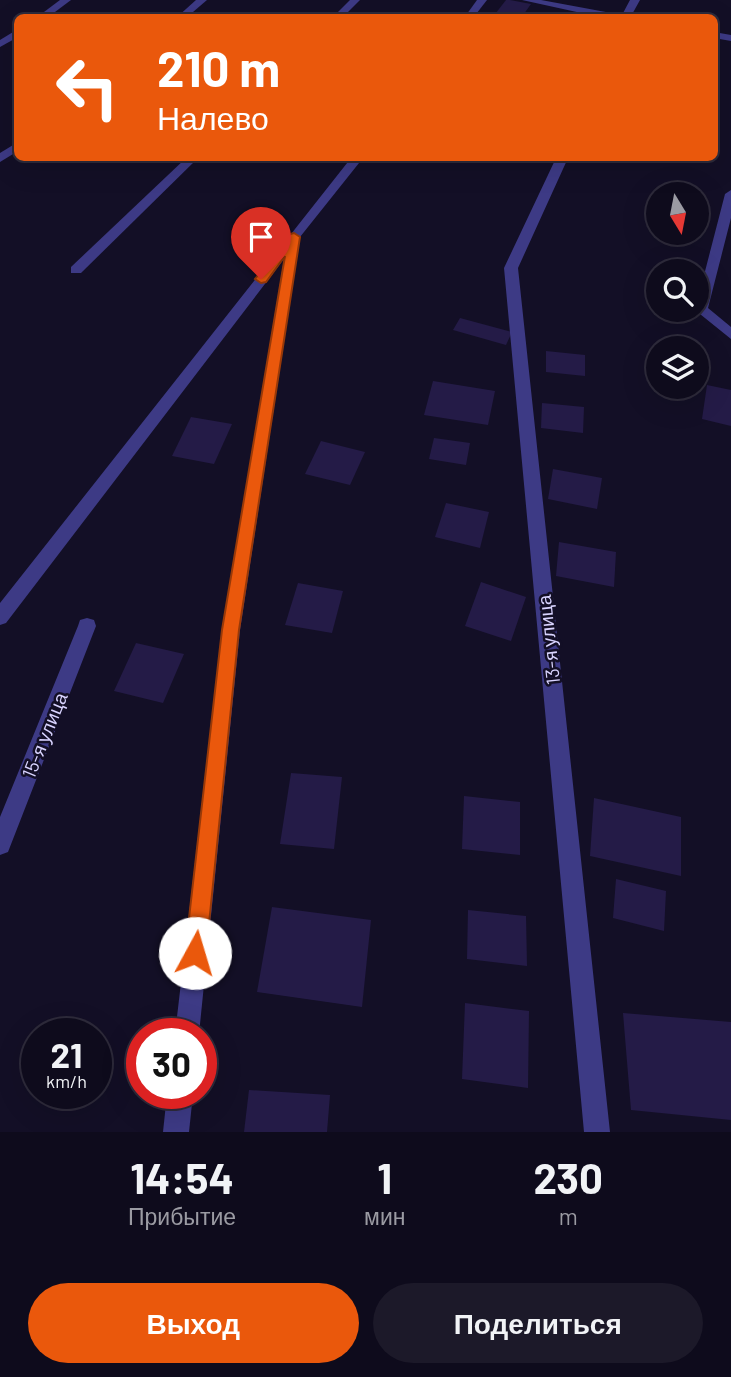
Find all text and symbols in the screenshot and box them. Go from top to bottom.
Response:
text: 210 m [157,38,280,97]
icon: left [42,42,133,133]
text: Налево [157,98,269,136]
north arrow [646,182,709,245]
map controls [646,182,709,399]
pin [231,207,291,279]
icon: arrive [242,218,280,256]
button: search [646,259,709,322]
button: layers [646,336,709,399]
street label: 13-я улица [532,593,564,686]
street label: 15-я улица [16,688,72,781]
position arrow [158,916,232,990]
speed limit sign: 30 [126,1018,217,1109]
text: 21 [51,1033,82,1075]
text: km/h [46,1070,87,1092]
text: 14:54 [130,1152,234,1202]
text: 1 [377,1152,392,1202]
text: 230 [533,1152,603,1202]
text: Прибытие [128,1202,236,1230]
text: мин [364,1202,405,1230]
text: m [559,1202,578,1230]
button: Выход [28,1283,359,1363]
button: Поделиться [373,1283,703,1363]

